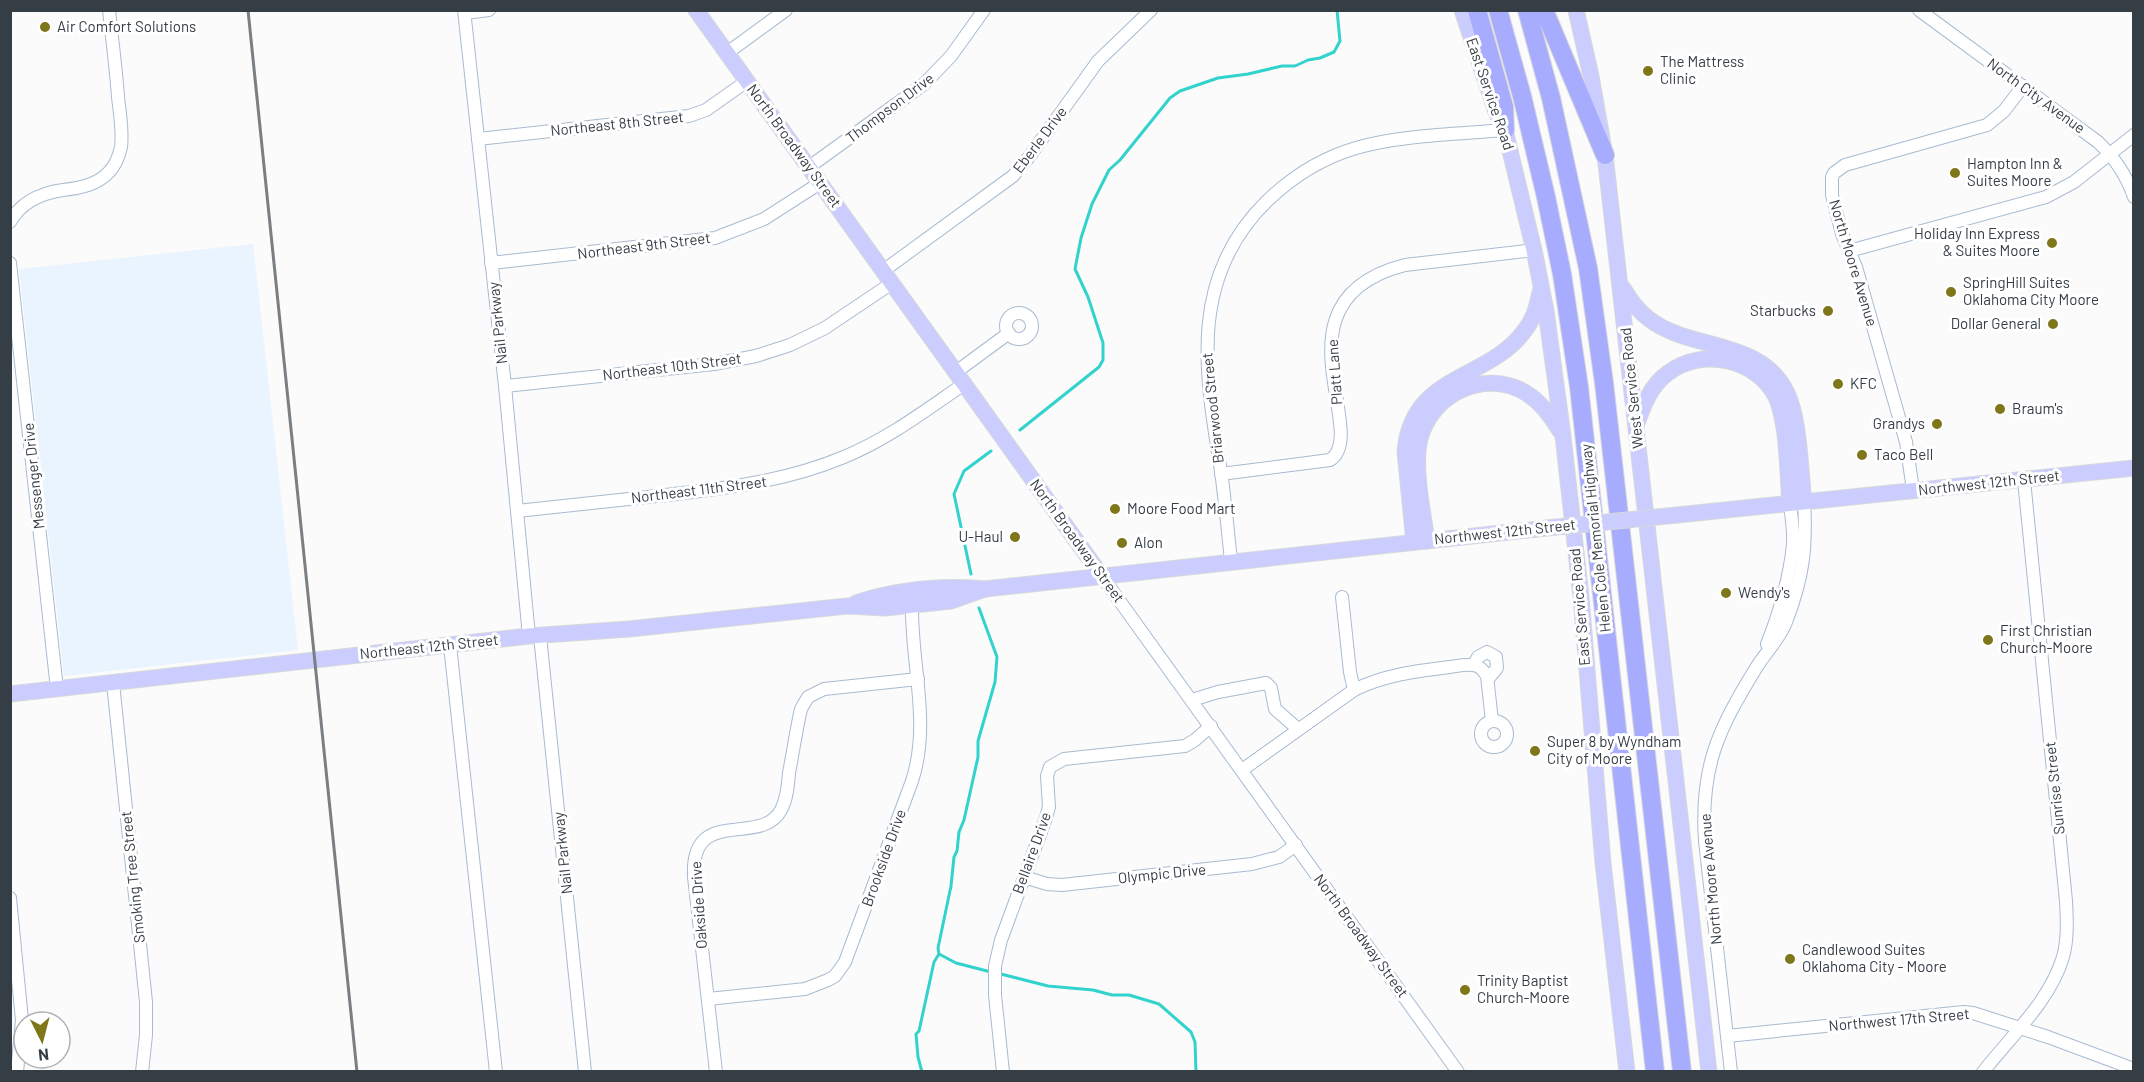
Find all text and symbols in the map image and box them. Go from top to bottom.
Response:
place label: Air Comfort Solutions [57,17,196,35]
marker: Air Comfort Solutions [38,20,52,34]
street label: East Service Road [1463,35,1519,152]
place label: The Mattress Clinic [1660,52,1744,87]
street label: North City Avenue [1984,54,2089,137]
marker: The Mattress Clinic [1641,64,1655,78]
street label: Thompson Drive [842,68,937,146]
street label: North Broadway Street [744,80,846,211]
street label: Eberle Drive [1008,103,1070,176]
street label: Northeast 8th Street [549,107,684,139]
place label: Hampton Inn & Suites Moore [1967,154,2063,189]
marker: Hampton Inn & Suites Moore [1948,166,1962,180]
street label: North Moore Avenue [1826,197,1882,328]
place label: Holiday Inn Express & Suites Moore [1914,224,2040,259]
street label: Northeast 9th Street [576,228,711,262]
marker: Holiday Inn Express & Suites Moore [2045,236,2059,250]
place label: SpringHill Suites Oklahoma City Moore [1963,273,2099,308]
street label: Nail Parkway [484,281,510,365]
marker: SpringHill Suites Oklahoma City Moore [1944,285,1958,299]
place label: Starbucks [1750,301,1816,319]
marker: Starbucks [1821,304,1835,318]
place label: Dollar General [1951,314,2041,332]
marker: Dollar General [2046,317,2060,331]
street label: West Service Road [1616,327,1646,449]
street label: Platt Lane [1323,339,1345,406]
street label: Northeast 10th Street [601,349,742,383]
street label: Briarwood Street [1197,352,1227,464]
place label: KFC [1850,374,1877,392]
marker: KFC [1831,377,1845,391]
place label: Braum's [2012,399,2063,417]
marker: Braum's [1993,402,2007,416]
place label: Grandys [1873,414,1925,432]
marker: Grandys [1930,417,1944,431]
street label: Messenger Drive [18,422,48,530]
street label: Helen Cole Memorial Highway [1576,443,1614,633]
place label: Taco Bell [1874,445,1933,463]
marker: Taco Bell [1855,448,1869,462]
street label: Northwest 12th Street [1917,466,2061,498]
street label: Northeast 11th Street [630,472,768,506]
street label: North Broadway Street [1027,475,1129,606]
place label: Moore Food Mart [1127,499,1235,517]
marker: Moore Food Mart [1108,502,1122,516]
street label: Northwest 12th Street [1433,515,1577,547]
place label: U-Haul [958,527,1003,545]
marker: U-Haul [1008,530,1022,544]
place label: Alon [1134,533,1163,551]
marker: Alon [1115,536,1129,550]
street label: East Service Road [1565,548,1593,667]
place label: Wendy's [1738,583,1790,601]
marker: Wendy's [1719,586,1733,600]
place label: First Christian Church-Moore [2000,621,2093,656]
street label: Northeast 12th Street [359,630,499,662]
marker: First Christian Church-Moore [1981,633,1995,647]
place label: Super 8 by Wyndham City of Moore [1547,732,1682,767]
street label: Sunrise Street [2040,741,2068,835]
marker: Super 8 by Wyndham City of Moore [1528,744,1542,758]
street label: Brookside Drive [857,807,909,909]
street label: Bellaire Drive [1008,809,1054,896]
street label: Smoking Tree Street [116,810,148,944]
street label: Nail Parkway [549,811,575,895]
street label: North Moore Avenue [1695,813,1725,945]
street label: Olympic Drive [1117,859,1207,887]
street label: Oakside Drive [686,861,710,950]
street label: North Broadway Street [1311,870,1413,1001]
place label: Candlewood Suites Oklahoma City - Moore [1802,940,1947,975]
marker: Candlewood Suites Oklahoma City - Moore [1783,952,1797,966]
place label: Trinity Baptist Church-Moore [1477,971,1570,1006]
marker: Trinity Baptist Church-Moore [1458,983,1472,997]
street label: Northwest 17th Street [1828,1004,1970,1034]
north arrow [12,1010,72,1070]
text: N [37,1045,50,1065]

